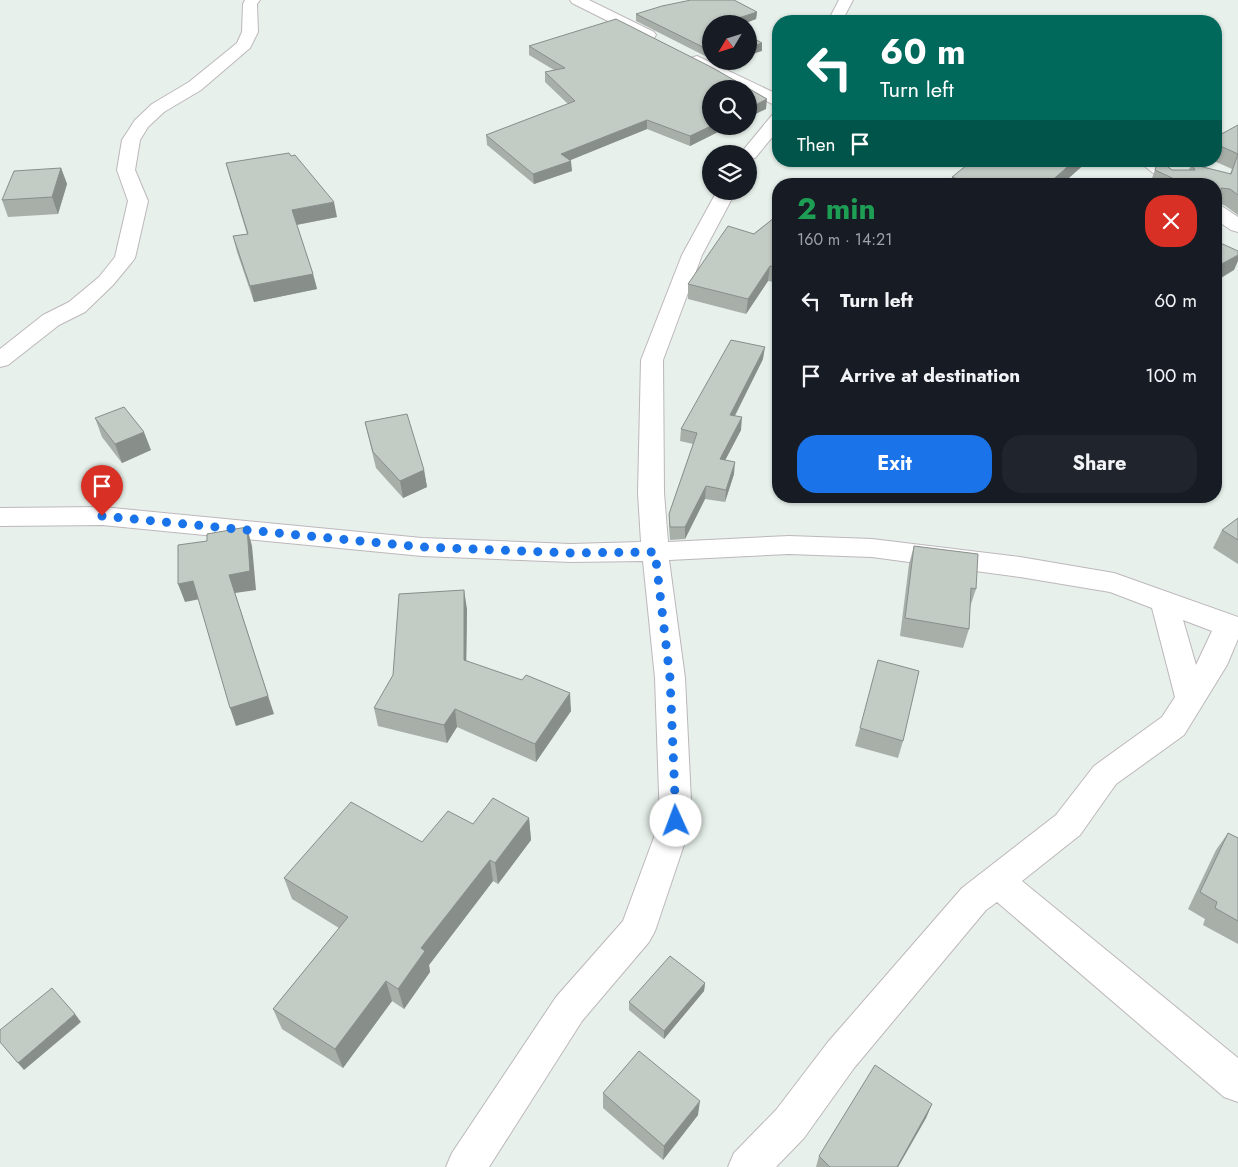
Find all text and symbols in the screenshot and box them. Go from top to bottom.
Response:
north arrow [702,15,758,70]
map controls [702,15,757,200]
text: 60 m [880,27,966,77]
icon: left [797,35,862,100]
text: Turn left [880,73,954,105]
button: search [702,80,757,135]
icon: arrive [846,130,874,158]
text: Then [797,131,836,158]
button: layers [702,145,757,200]
text: 2 min [797,187,876,230]
button: close [1145,195,1197,247]
text: 160 m · 14:21 [797,228,892,251]
icon: left [797,287,825,315]
text: Turn left [840,287,913,314]
text: 60 m [1154,287,1197,314]
icon: arrive [797,362,825,390]
text: Arrive at destination [840,362,1020,389]
text: 100 m [1145,362,1197,389]
button: Exit [797,435,992,493]
button: Share [1002,435,1197,493]
pin [81,465,123,516]
icon: arrive [88,472,116,500]
position arrow [649,794,701,846]

